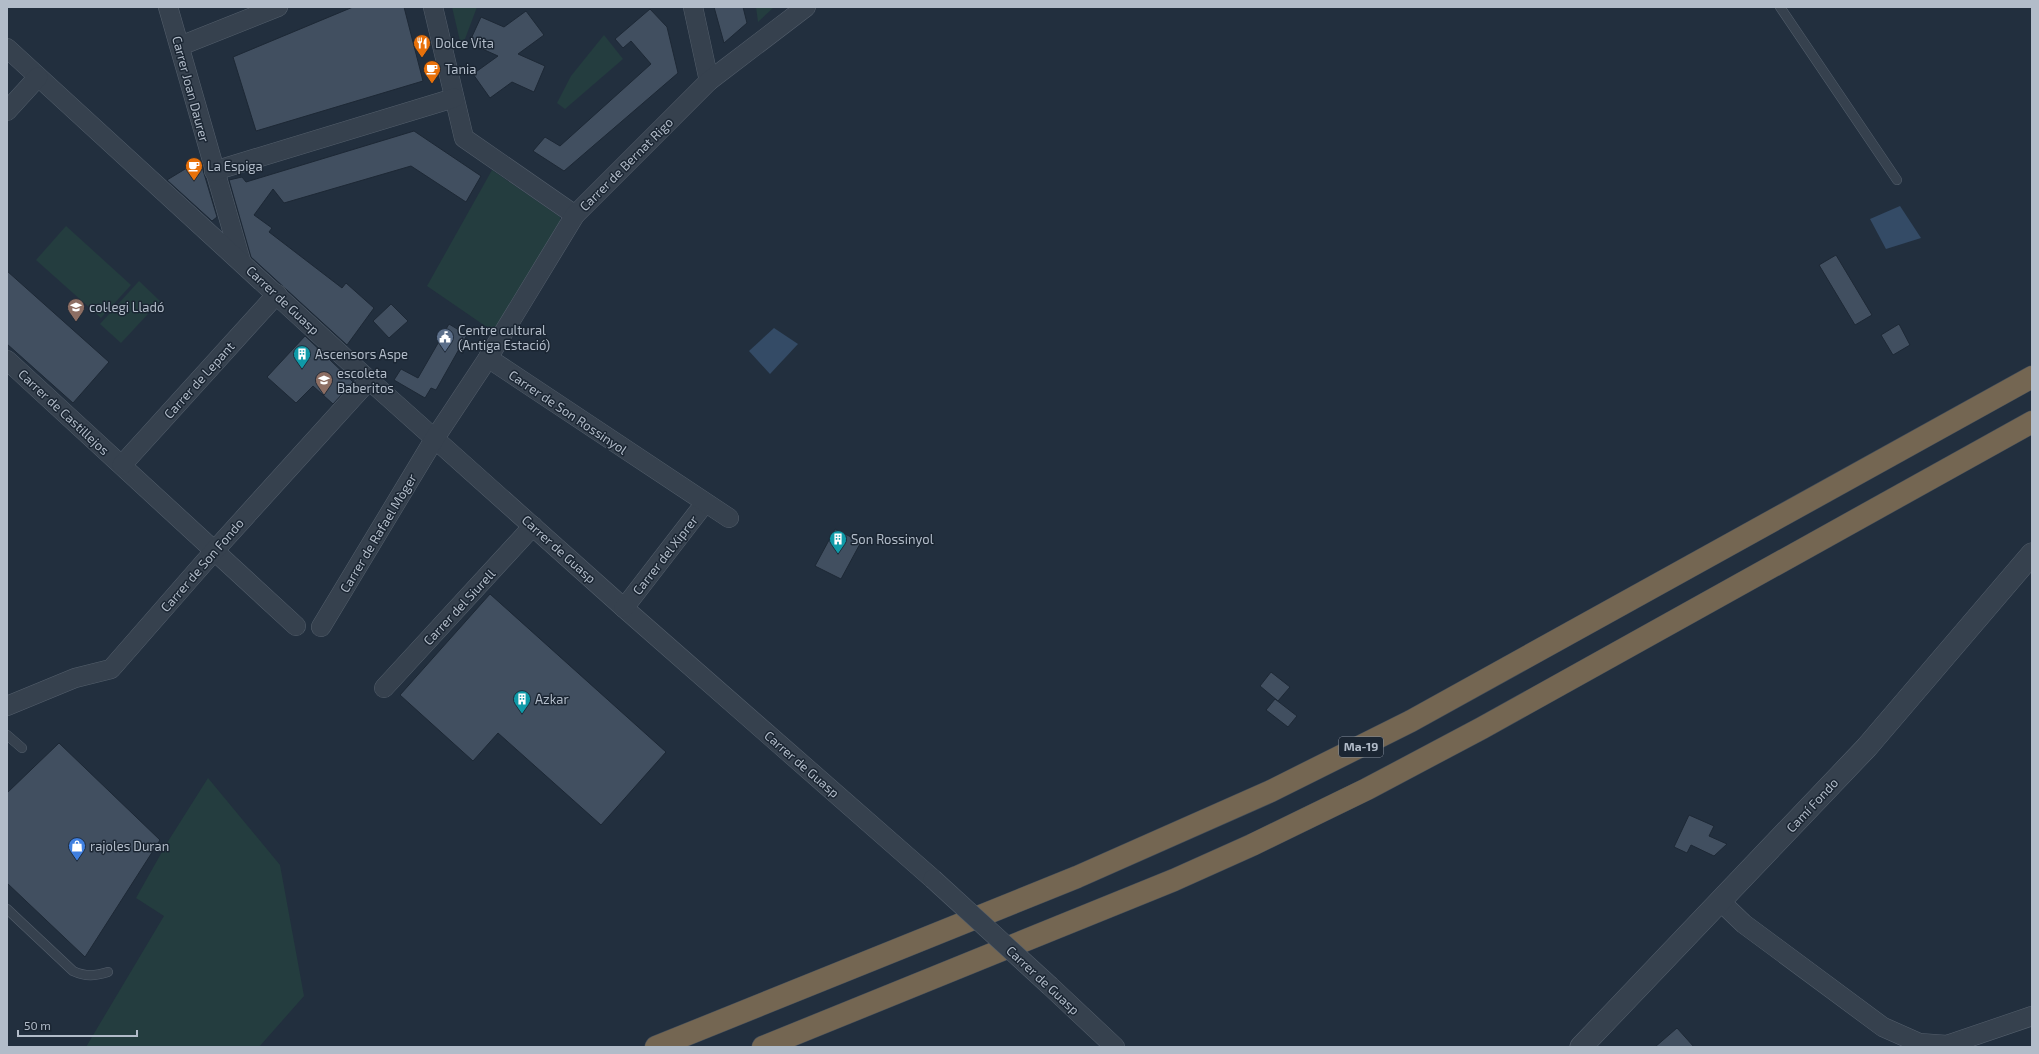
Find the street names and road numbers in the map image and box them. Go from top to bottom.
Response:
street label: Carrer Joan Daurer [169,34,213,144]
street label: Carrer de Bernat Rigo [576,114,676,214]
street label: Carrer de Guasp [243,262,323,338]
street label: Carrer de Lepant [160,338,238,422]
street label: Carrer de Castillejos [15,366,113,458]
street label: Carrer de Son Rossinyol [506,366,630,458]
street label: Carrer de Rafael Mòger [336,471,420,595]
street label: Carrer de Guasp [519,512,599,586]
street label: Carrer del Xiprer [629,512,701,598]
street label: Carrer de Son Fondo [157,515,247,615]
street label: Carrer del Siurell [420,566,498,648]
street label: Carrer de Guasp [761,727,843,801]
road number: Ma-19 [1339,737,1383,757]
street label: Camí Fondo [1783,774,1841,836]
street label: Carrer de Guasp [1003,942,1083,1018]

